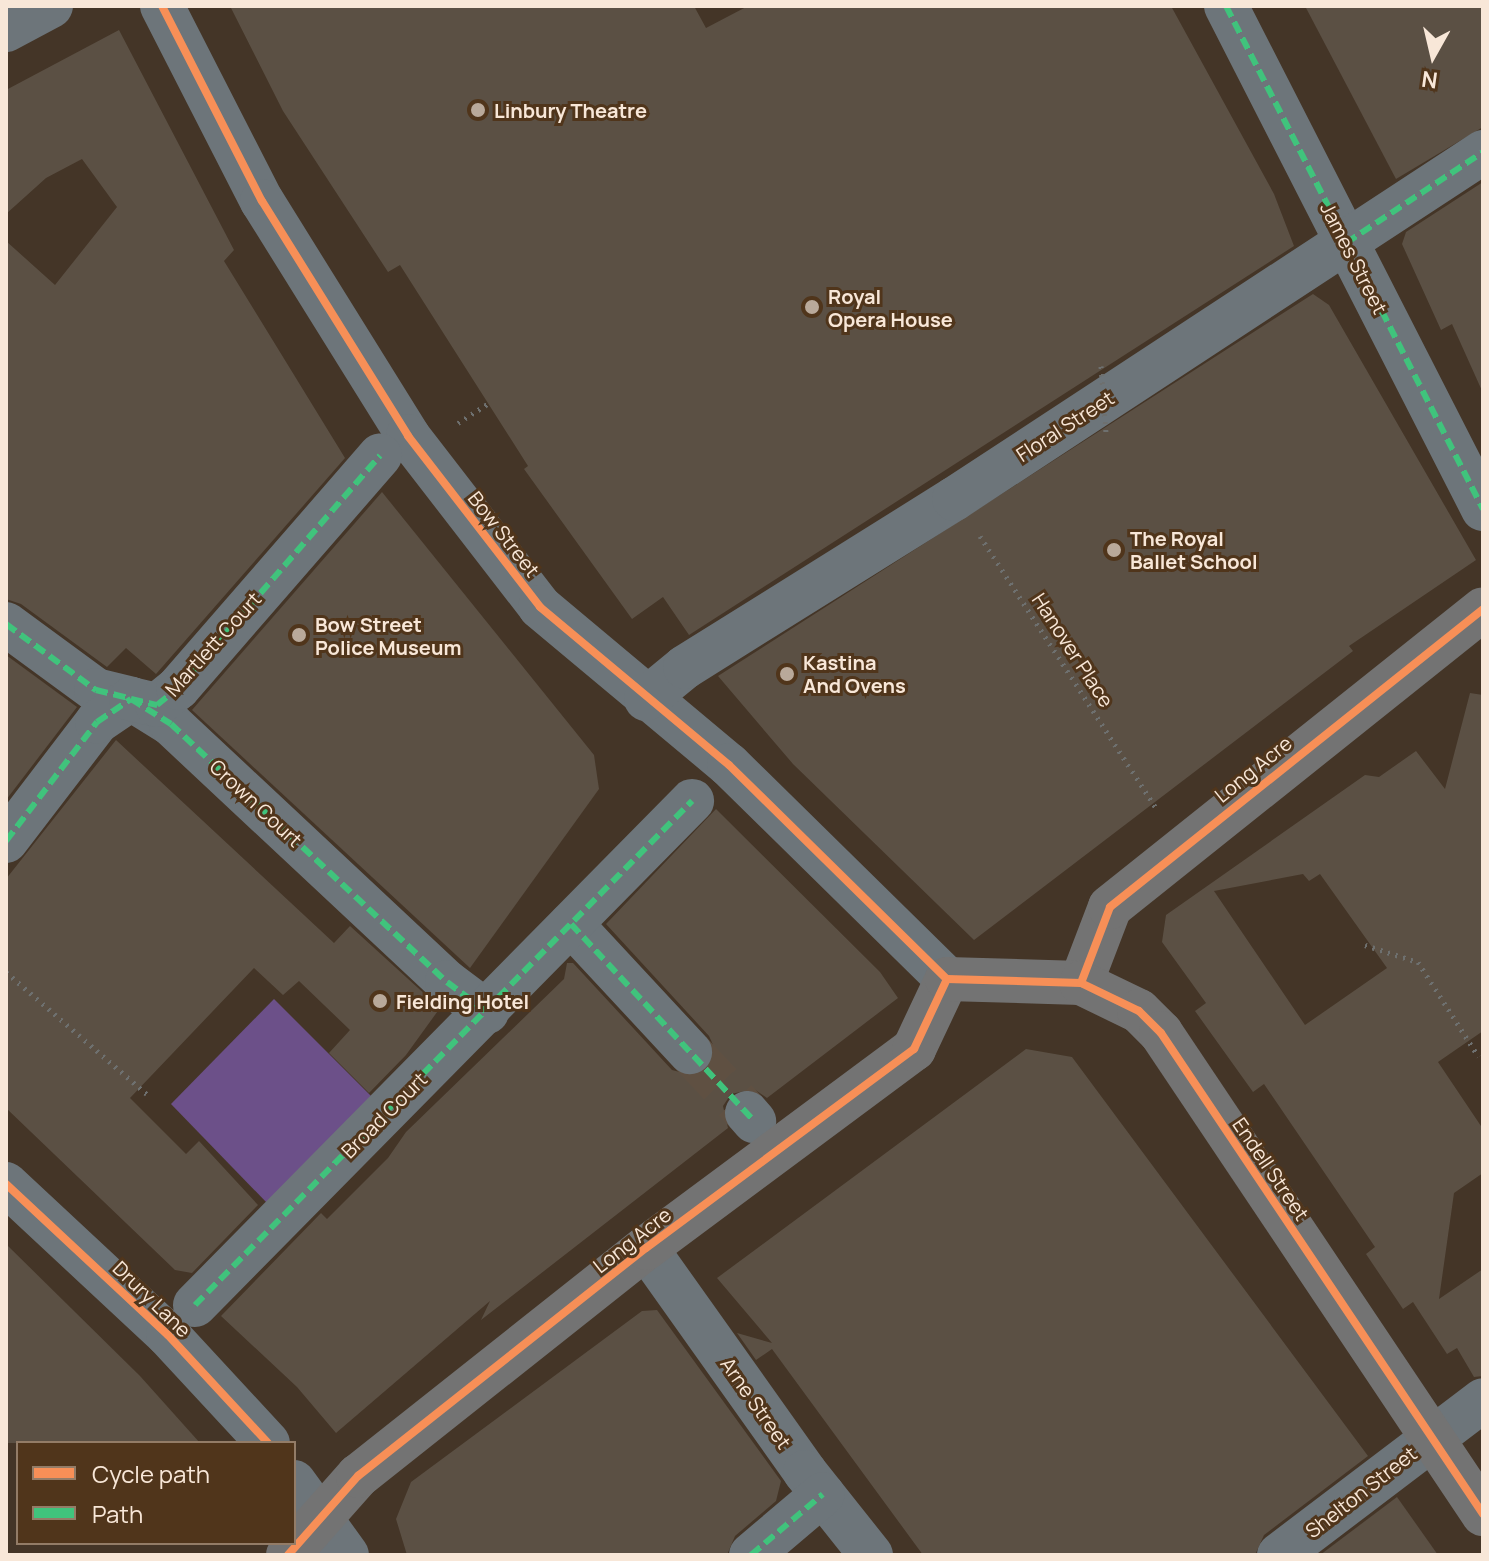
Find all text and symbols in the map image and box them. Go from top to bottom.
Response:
north arrow [1393,16,1473,96]
text: N [1420,64,1440,96]
place label: Linbury Theatre [494,98,647,122]
marker: Linbury Theatre [469,101,487,119]
street label: James Street [1316,198,1392,318]
place label: Royal Opera House [828,284,953,331]
marker: Royal Opera House [803,298,821,316]
street label: Floral Street [1012,385,1118,467]
street label: Bow Street [463,487,545,581]
place label: The Royal Ballet School [1130,526,1258,573]
marker: The Royal Ballet School [1105,541,1123,559]
street label: Martlett Court [160,587,266,701]
street label: Hanover Place [1027,589,1119,711]
place label: Bow Street Police Museum [315,612,461,659]
marker: Bow Street Police Museum [290,626,308,644]
place label: Kastina And Ovens [803,650,906,697]
marker: Kastina And Ovens [778,665,796,683]
street label: Long Acre [1210,731,1296,807]
street label: Crown Court [205,754,307,852]
place label: Fielding Hotel [396,989,529,1013]
marker: Fielding Hotel [371,992,389,1010]
street label: Broad Court [336,1067,432,1163]
street label: Endell Street [1228,1113,1314,1225]
street label: Long Acre [588,1202,676,1278]
street label: Drury Lane [108,1256,196,1342]
street label: Arne Street [716,1353,796,1453]
legend [16,1441,296,1545]
street label: Shelton Street [1301,1441,1421,1543]
text: Cycle path [92,1457,210,1490]
text: Path [92,1497,143,1530]

